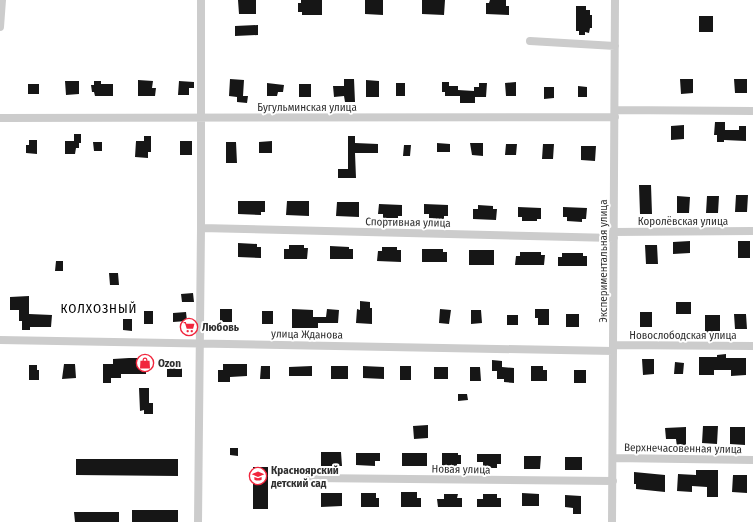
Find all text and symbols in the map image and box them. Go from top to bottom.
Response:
street label: Бугульминская улица [257,101,357,114]
street label: Экспериментальная улица [597,199,610,323]
street label: Спортивная улица [365,215,451,230]
street label: Королёвская улица [638,215,728,228]
district label: КОЛХОЗНЫЙ [61,301,137,316]
supermarket icon: Любовь [179,317,199,337]
place label: Любовь [202,321,240,334]
street label: улица Жданова [271,327,343,342]
street label: Новослободская улица [629,329,737,342]
shop icon: Ozon [135,353,155,373]
place label: Ozon [158,357,181,370]
street label: Верхнечасовенная улица [624,441,742,456]
street label: Новая улица [431,462,491,477]
place label: Красноярский детский сад [270,464,339,490]
school or university icon: Красноярский детский сад [248,466,268,486]

